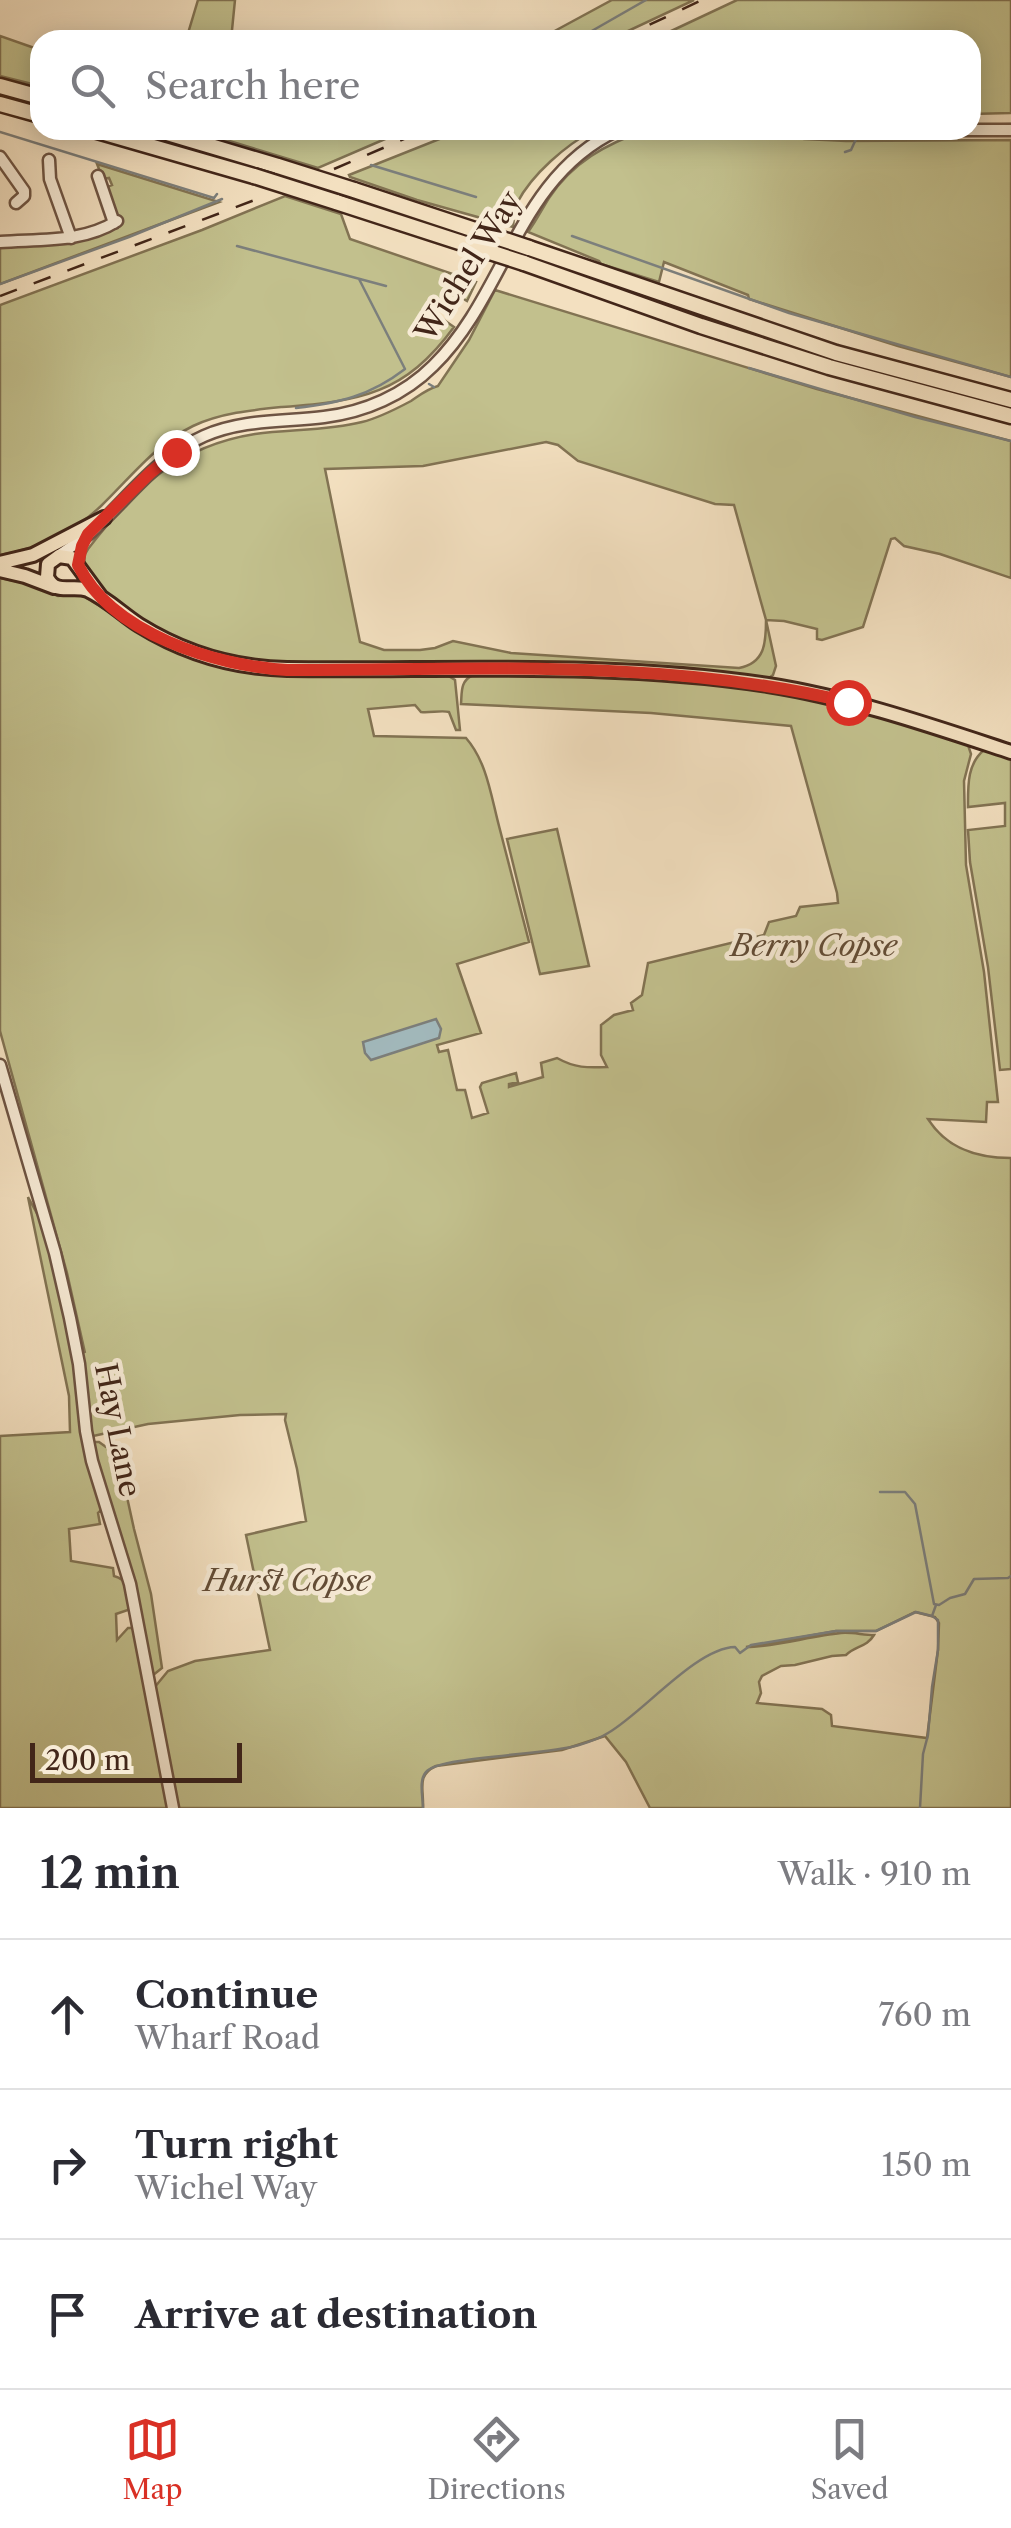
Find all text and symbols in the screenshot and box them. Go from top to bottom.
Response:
search box [30,30,981,140]
icon: search [65,58,120,113]
text: Search here [145,62,360,109]
street label: Wichel Way [406,183,529,349]
route end [154,430,200,476]
route start [826,680,872,726]
park label: Berry Copse [729,927,899,964]
street label: Hay Lane [87,1360,149,1500]
park label: Hurst Copse [201,1562,372,1599]
scale bar [30,1738,242,1782]
text: 200 m [45,1743,130,1777]
text: 12 min [40,1847,180,1899]
text: Walk · 910 m [778,1854,971,1893]
text: Continue [135,1971,318,2018]
icon: ahead [40,1987,95,2042]
text: 760 m [879,1995,971,2034]
text: Wharf Road [135,2018,320,2057]
text: Turn right [135,2121,338,2168]
icon: right [40,2137,95,2192]
text: 150 m [882,2145,971,2184]
text: Wichel Way [135,2168,317,2207]
icon: arrive [40,2287,95,2342]
text: Arrive at destination [135,2291,538,2338]
tab: Map [122,2412,183,2506]
tab: Directions [427,2412,566,2506]
tab: Saved [811,2412,889,2506]

